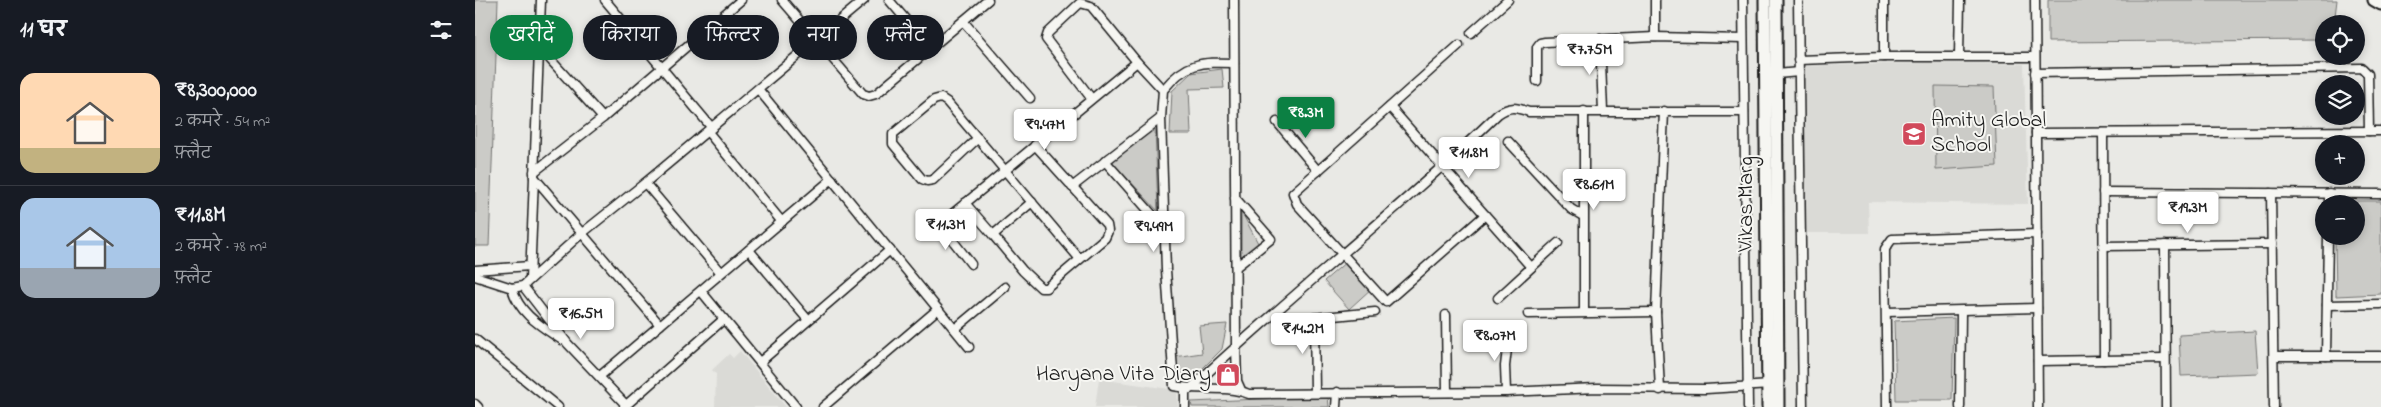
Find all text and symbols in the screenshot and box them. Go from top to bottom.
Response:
chip: खरीदें [490,15,573,60]
chip: किराया [583,15,677,60]
chip: फ़िल्टर [687,15,779,60]
chip: नया [789,15,857,60]
chip: फ़्लैट [867,15,944,60]
map controls [2315,15,2365,245]
button: locate [2315,15,2365,65]
text: 11 घर [20,16,67,46]
icon: filters [427,16,455,44]
pin: ₹7.75M [1549,34,1631,76]
text: ₹7.75M [1568,38,1612,62]
button: layers [2315,75,2365,125]
text: ₹8,300,000 [175,76,257,106]
icon: home [60,93,120,153]
pin: ₹8.3M [1271,96,1341,139]
text: ₹8.3M [1288,101,1324,125]
place label: Amity Global School [1931,105,2046,162]
pin: ₹9.47M [1004,108,1086,151]
text: 2 कमरे · 54 m² [175,110,270,134]
text: ₹9.47M [1025,113,1065,137]
school or university icon: Amity Global School [1901,121,1927,147]
button: + [2315,135,2365,185]
pin: ₹11.8M [1428,136,1510,179]
text: ₹11.8M [1450,141,1488,165]
text: फ़्लैट [175,142,211,166]
street label: Vikas Marg [1731,156,1764,253]
pin: ₹8.61M [1553,168,1635,211]
text: ₹8.61M [1574,173,1614,197]
pin: ₹19.3M [2147,192,2229,234]
button: − [2315,195,2365,245]
text: ₹19.3M [2168,196,2208,220]
text: ₹11.8M [175,201,226,231]
pin: ₹11.3M [905,208,987,251]
pin: ₹9.49M [1113,210,1195,253]
text: ₹11.3M [926,213,966,237]
text: ₹9.49M [1135,215,1173,239]
icon: home [60,218,120,278]
text: 2 कमरे · 78 m² [175,235,267,259]
text: फ़्लैट [175,267,211,291]
pin: ₹16.5M [540,298,622,340]
text: ₹16.5M [559,302,603,326]
pin: ₹14.2M [1262,312,1344,355]
text: ₹14.2M [1282,317,1324,341]
pin: ₹8.07M [1454,320,1536,362]
text: ₹8.07M [1474,324,1516,348]
place label: Haryana Vita Diary [1036,359,1211,392]
shop icon: Haryana Vita Diary [1215,362,1241,388]

